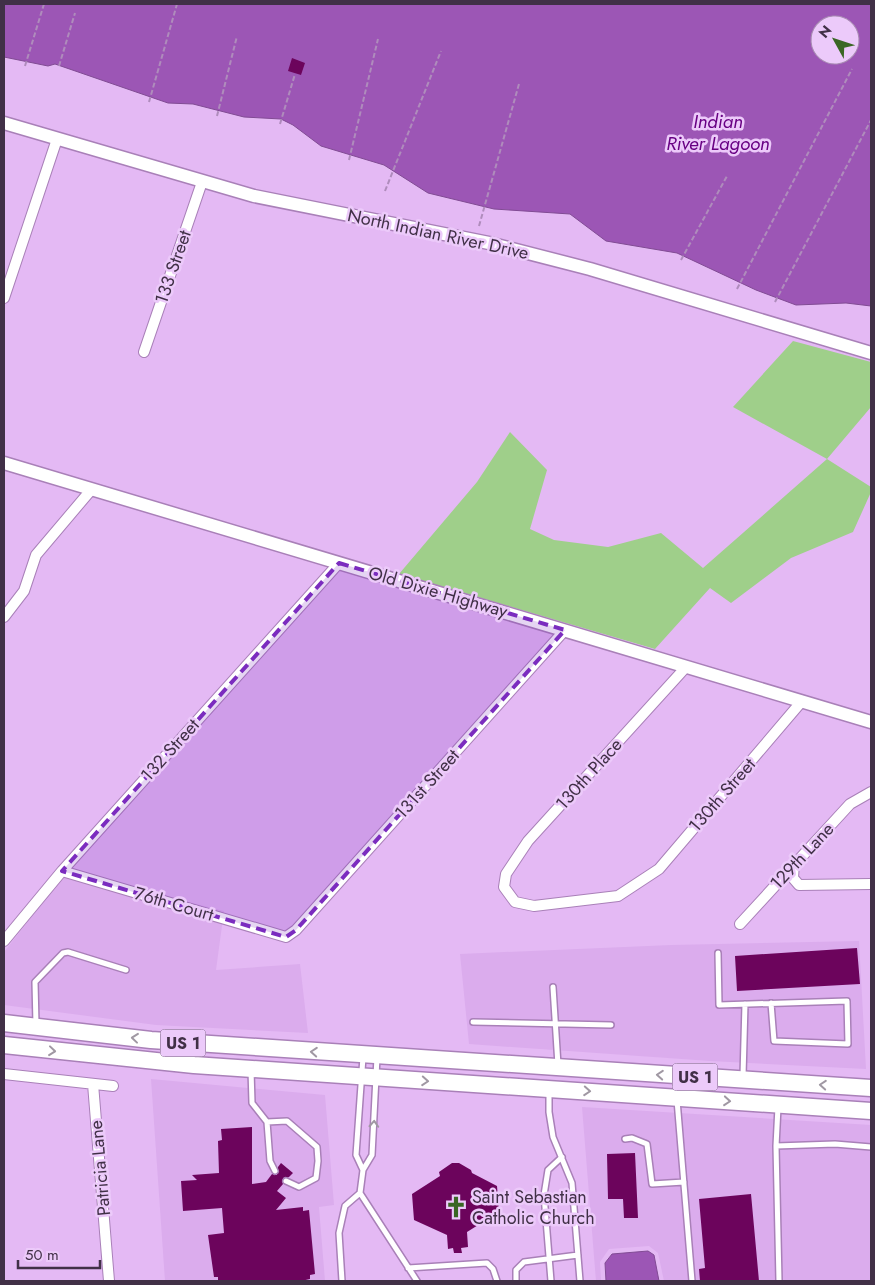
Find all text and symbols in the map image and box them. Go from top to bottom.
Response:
north arrow [810,15,860,65]
text: N [814,21,836,42]
water label: Indian River Lagoon [666,108,770,157]
street label: North Indian River Drive [345,202,531,266]
street label: 133 Street [148,226,198,307]
street label: Old Dixie Highway [365,560,511,624]
street label: 132 Street [135,712,206,787]
street label: 130th Place [550,732,628,816]
street label: 131st Street [389,743,466,825]
street label: 130th Street [682,752,762,838]
street label: 129th Lane [764,817,840,895]
street label: 76th Court [131,880,217,928]
road number: US 1 [160,1030,206,1056]
one-way arrow [130,1033,138,1044]
one-way arrow [48,1045,56,1056]
one-way arrow [310,1047,318,1058]
road number: US 1 [672,1064,718,1090]
one-way arrow [656,1070,664,1081]
one-way arrow [421,1075,429,1086]
one-way arrow [818,1080,826,1091]
one-way arrow [583,1086,591,1097]
one-way arrow [723,1095,731,1106]
street label: Patricia Lane [83,1119,117,1217]
one-way arrow [369,1120,380,1128]
place label: Saint Sebastian Catholic Church [472,1184,595,1231]
church icon: Saint Sebastian Catholic Church [443,1194,469,1220]
scale bar [18,1238,100,1270]
text: 50 m [25,1244,59,1266]

